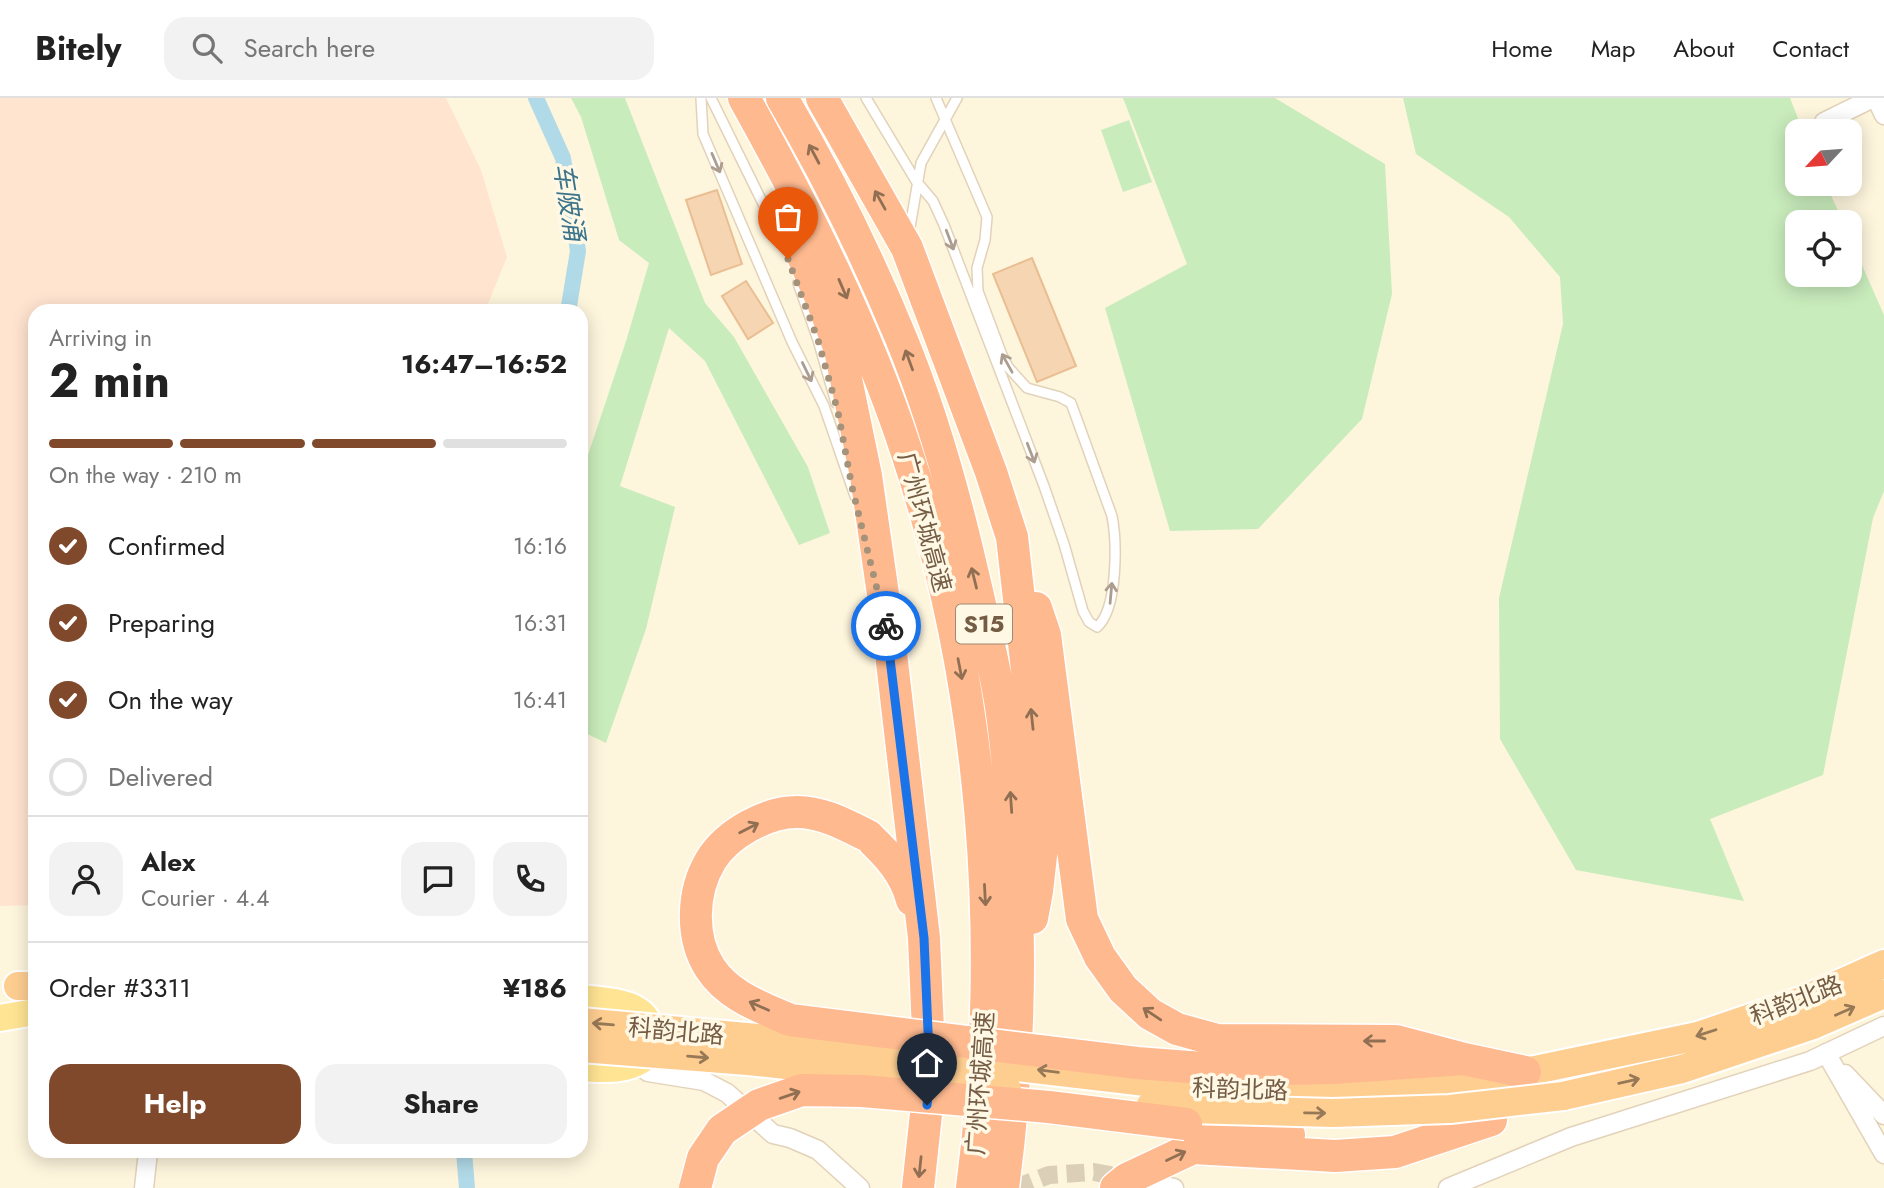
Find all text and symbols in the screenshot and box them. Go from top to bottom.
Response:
search box [164,17,654,80]
text: Bitely [35,25,122,72]
icon: search [188,29,226,67]
text: Search here [244,29,375,67]
text: Home [1491,31,1553,66]
text: Map [1591,31,1635,66]
text: About [1673,31,1734,66]
text: Contact [1772,31,1849,66]
north arrow [1785,119,1862,196]
map controls [1785,119,1862,287]
one-way arrow [806,144,820,165]
one-way arrow [710,152,723,174]
water label: 车陂涌 [544,161,594,246]
pin [758,187,818,259]
one-way arrow [873,190,886,211]
icon: bag [769,198,807,236]
button: locate [1785,210,1862,287]
one-way arrow [944,229,957,251]
one-way arrow [837,278,850,299]
text: Arriving in [49,321,152,355]
text: 16:47–16:52 [401,345,567,383]
text: 2 min [49,348,170,414]
one-way arrow [902,350,914,372]
one-way arrow [1000,353,1014,373]
one-way arrow [800,361,814,382]
one-way arrow [1026,441,1039,463]
street label: 广州环城高速 [889,448,961,596]
text: On the way · 210 m [49,458,242,492]
icon: check [49,527,87,565]
text: Confirmed [108,527,225,565]
text: 16:16 [513,529,567,563]
one-way arrow [967,567,980,590]
one-way arrow [1105,582,1118,604]
courier [851,591,921,661]
icon: check [49,604,87,642]
text: Preparing [108,604,215,642]
road number: S15 [956,604,1012,644]
text: 16:31 [514,606,567,640]
icon: bike [867,607,905,645]
one-way arrow [954,657,968,680]
icon: check [49,681,87,719]
text: On the way [108,681,233,719]
text: 16:41 [513,683,567,717]
one-way arrow [1026,709,1039,731]
text: Delivered [108,758,213,796]
one-way arrow [1005,791,1018,814]
one-way arrow [738,820,759,834]
button: person [49,842,123,916]
button: chat [401,842,475,916]
button: phone [493,842,567,916]
text: Alex [141,843,195,881]
text: Courier · 4.4 [141,881,269,915]
one-way arrow [979,883,992,906]
street label: 科韵北路 [1745,966,1847,1034]
text: Order #3311 [49,969,191,1007]
text: ¥186 [503,969,567,1007]
one-way arrow [749,999,770,1012]
one-way arrow [1834,1004,1856,1017]
one-way arrow [1143,1007,1162,1021]
street label: 科韵北路 [627,1009,725,1053]
street label: 广州环城高速 [958,1010,1002,1156]
one-way arrow [592,1017,614,1030]
one-way arrow [1696,1027,1718,1040]
pin [897,1033,957,1105]
one-way arrow [1362,1034,1385,1048]
icon: home [908,1044,946,1082]
one-way arrow [686,1051,709,1064]
button: Help [49,1064,301,1144]
button: Share [315,1064,567,1144]
one-way arrow [1037,1064,1060,1077]
street label: 科韵北路 [1191,1070,1289,1108]
one-way arrow [1617,1073,1640,1087]
one-way arrow [778,1088,800,1100]
one-way arrow [1303,1106,1326,1119]
one-way arrow [1165,1149,1186,1162]
one-way arrow [914,1155,927,1178]

